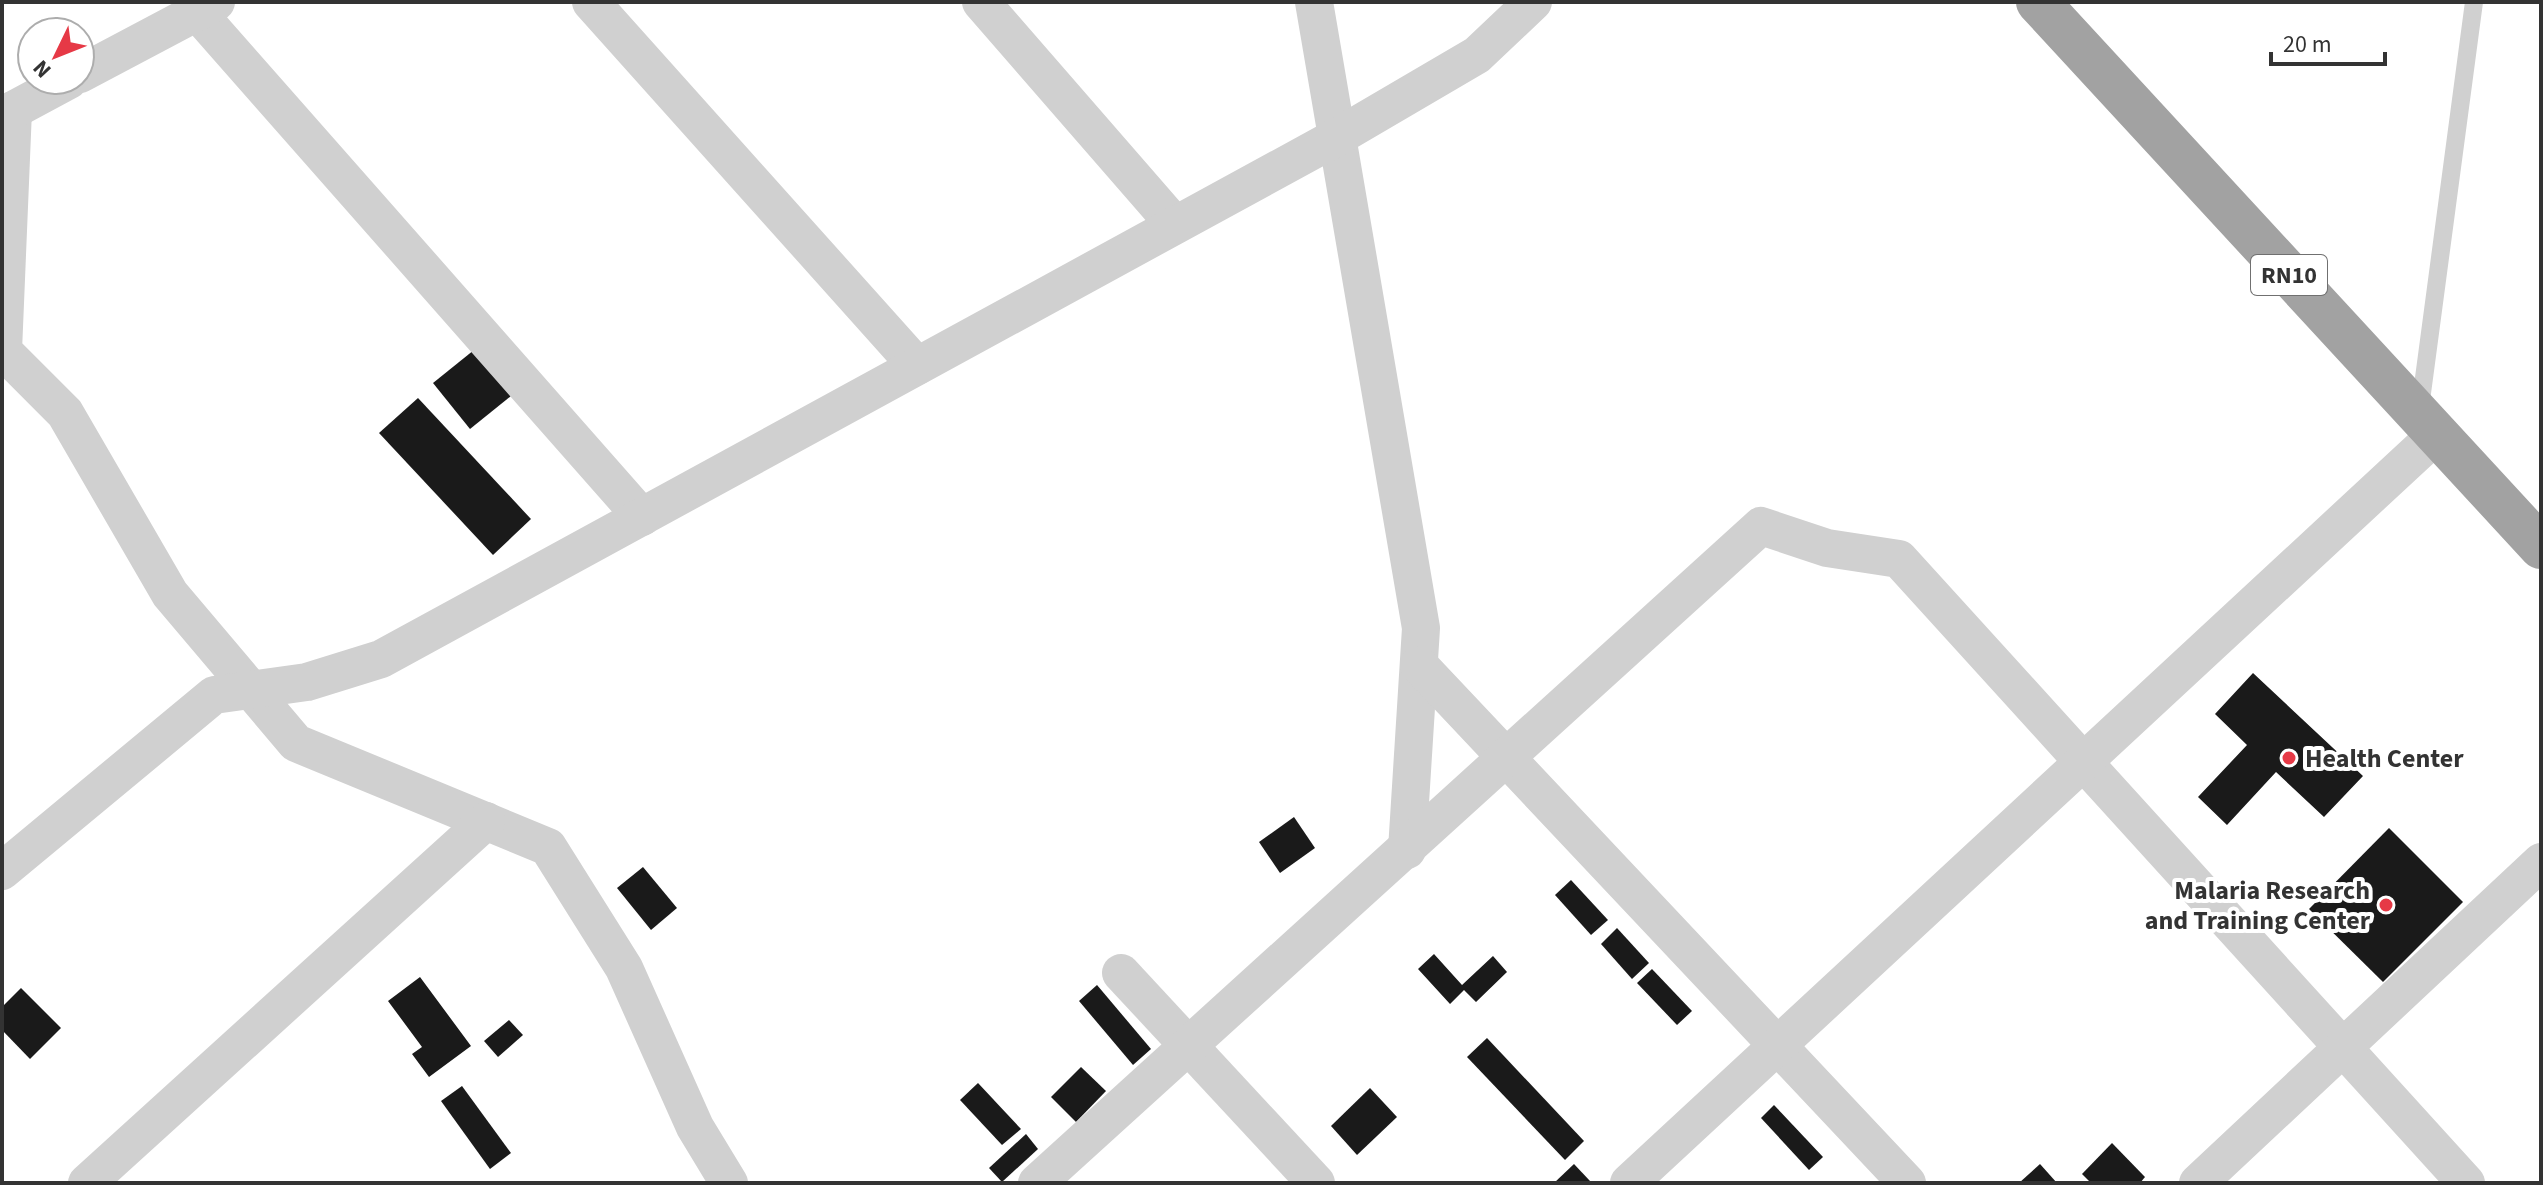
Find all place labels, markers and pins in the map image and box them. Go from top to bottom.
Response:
place label: Health Center [2305,740,2464,777]
marker: Health Center [2280,749,2298,767]
place label: Malaria Research and Training Center [2145,872,2371,939]
marker: Malaria Research and Training Center [2377,896,2395,914]

